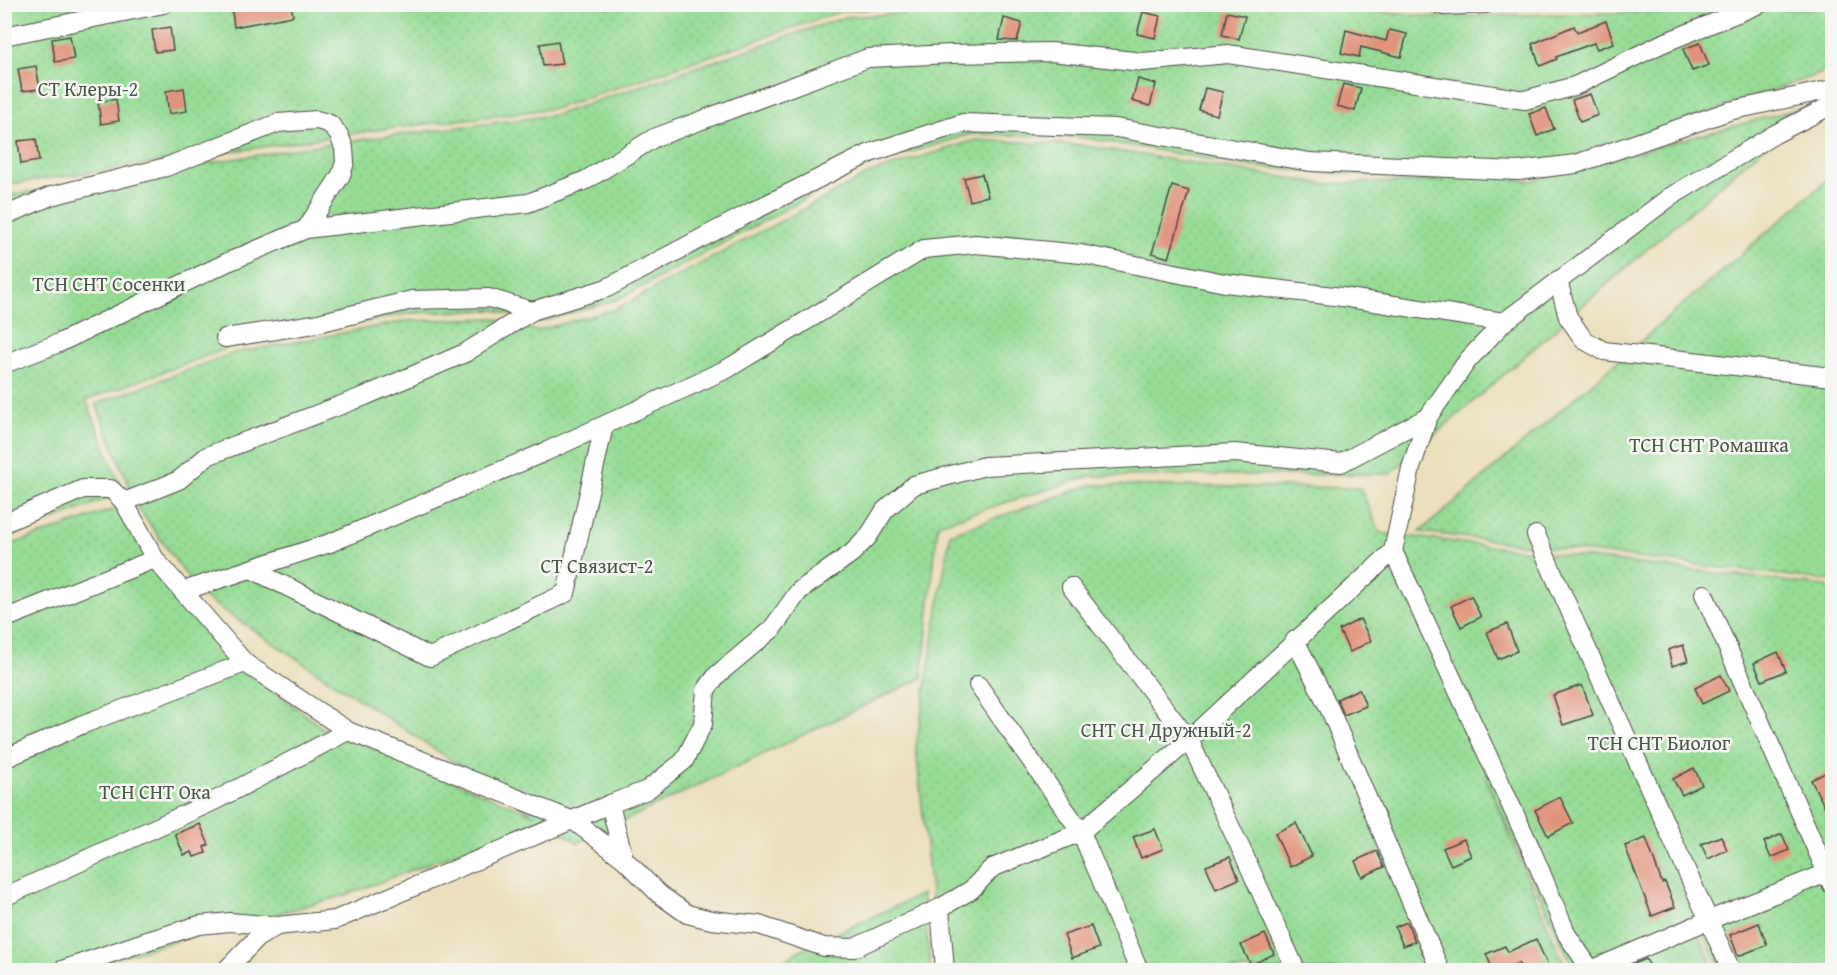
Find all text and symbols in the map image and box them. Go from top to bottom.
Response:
park label: СТ Клеры-2 [38,74,138,103]
park label: ТСН СНТ Сосенки [33,269,186,298]
park label: ТСН СНТ Ромашка [1629,430,1789,459]
park label: СТ Связист-2 [541,551,653,580]
park label: СНТ СН Дружный-2 [1081,715,1251,744]
park label: ТСН СНТ Биолог [1588,728,1731,757]
park label: ТСН СНТ Ока [99,777,211,806]

